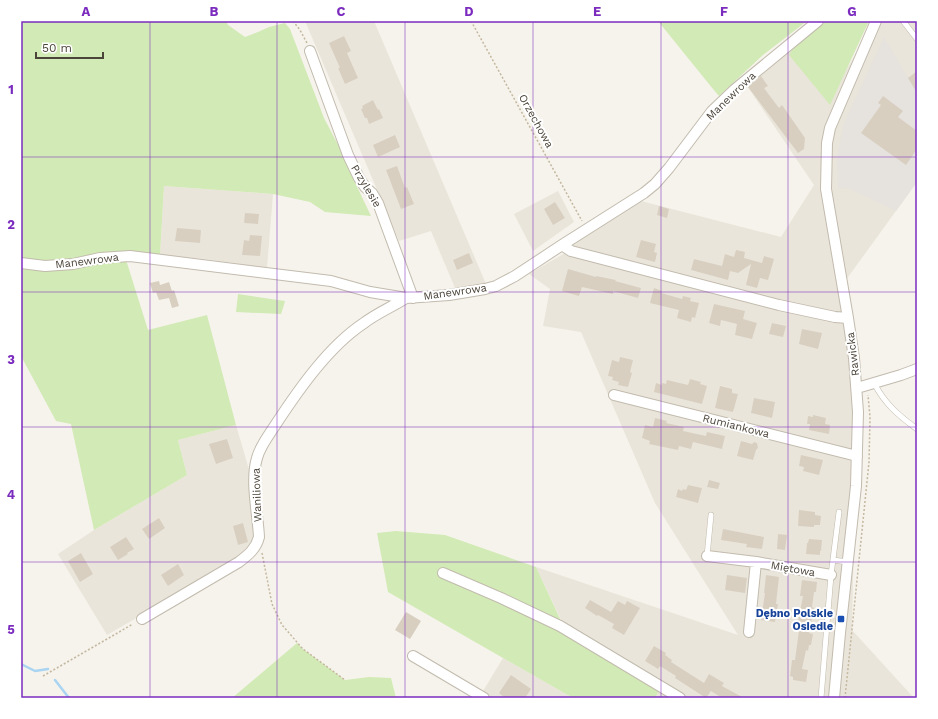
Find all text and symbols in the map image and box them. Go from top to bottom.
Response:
text: A [82,4,91,19]
text: B [210,4,219,19]
text: C [337,4,346,19]
text: D [464,4,474,19]
text: E [593,4,601,19]
text: F [720,4,728,19]
text: G [847,4,857,19]
scale bar [36,34,103,60]
text: 50 m [42,41,72,55]
street label: Manewrowa [704,69,758,123]
text: 1 [8,82,14,97]
street label: Orzechowa [516,92,556,150]
street label: Przylesie [348,162,384,210]
text: 2 [7,217,15,232]
street label: Manewrowa [55,251,119,271]
street label: Manewrowa [422,281,488,303]
street label: Rawicka [844,331,862,377]
text: 3 [7,352,15,367]
street label: Rumiankowa [701,411,771,441]
street label: Waniliowa [250,468,264,522]
text: 4 [7,487,16,502]
street label: Miętowa [770,559,816,579]
place label: Dębno Polskie Osiedle [756,607,833,633]
marker: Dębno Polskie Osiedle [836,614,846,624]
text: 5 [7,622,15,637]

